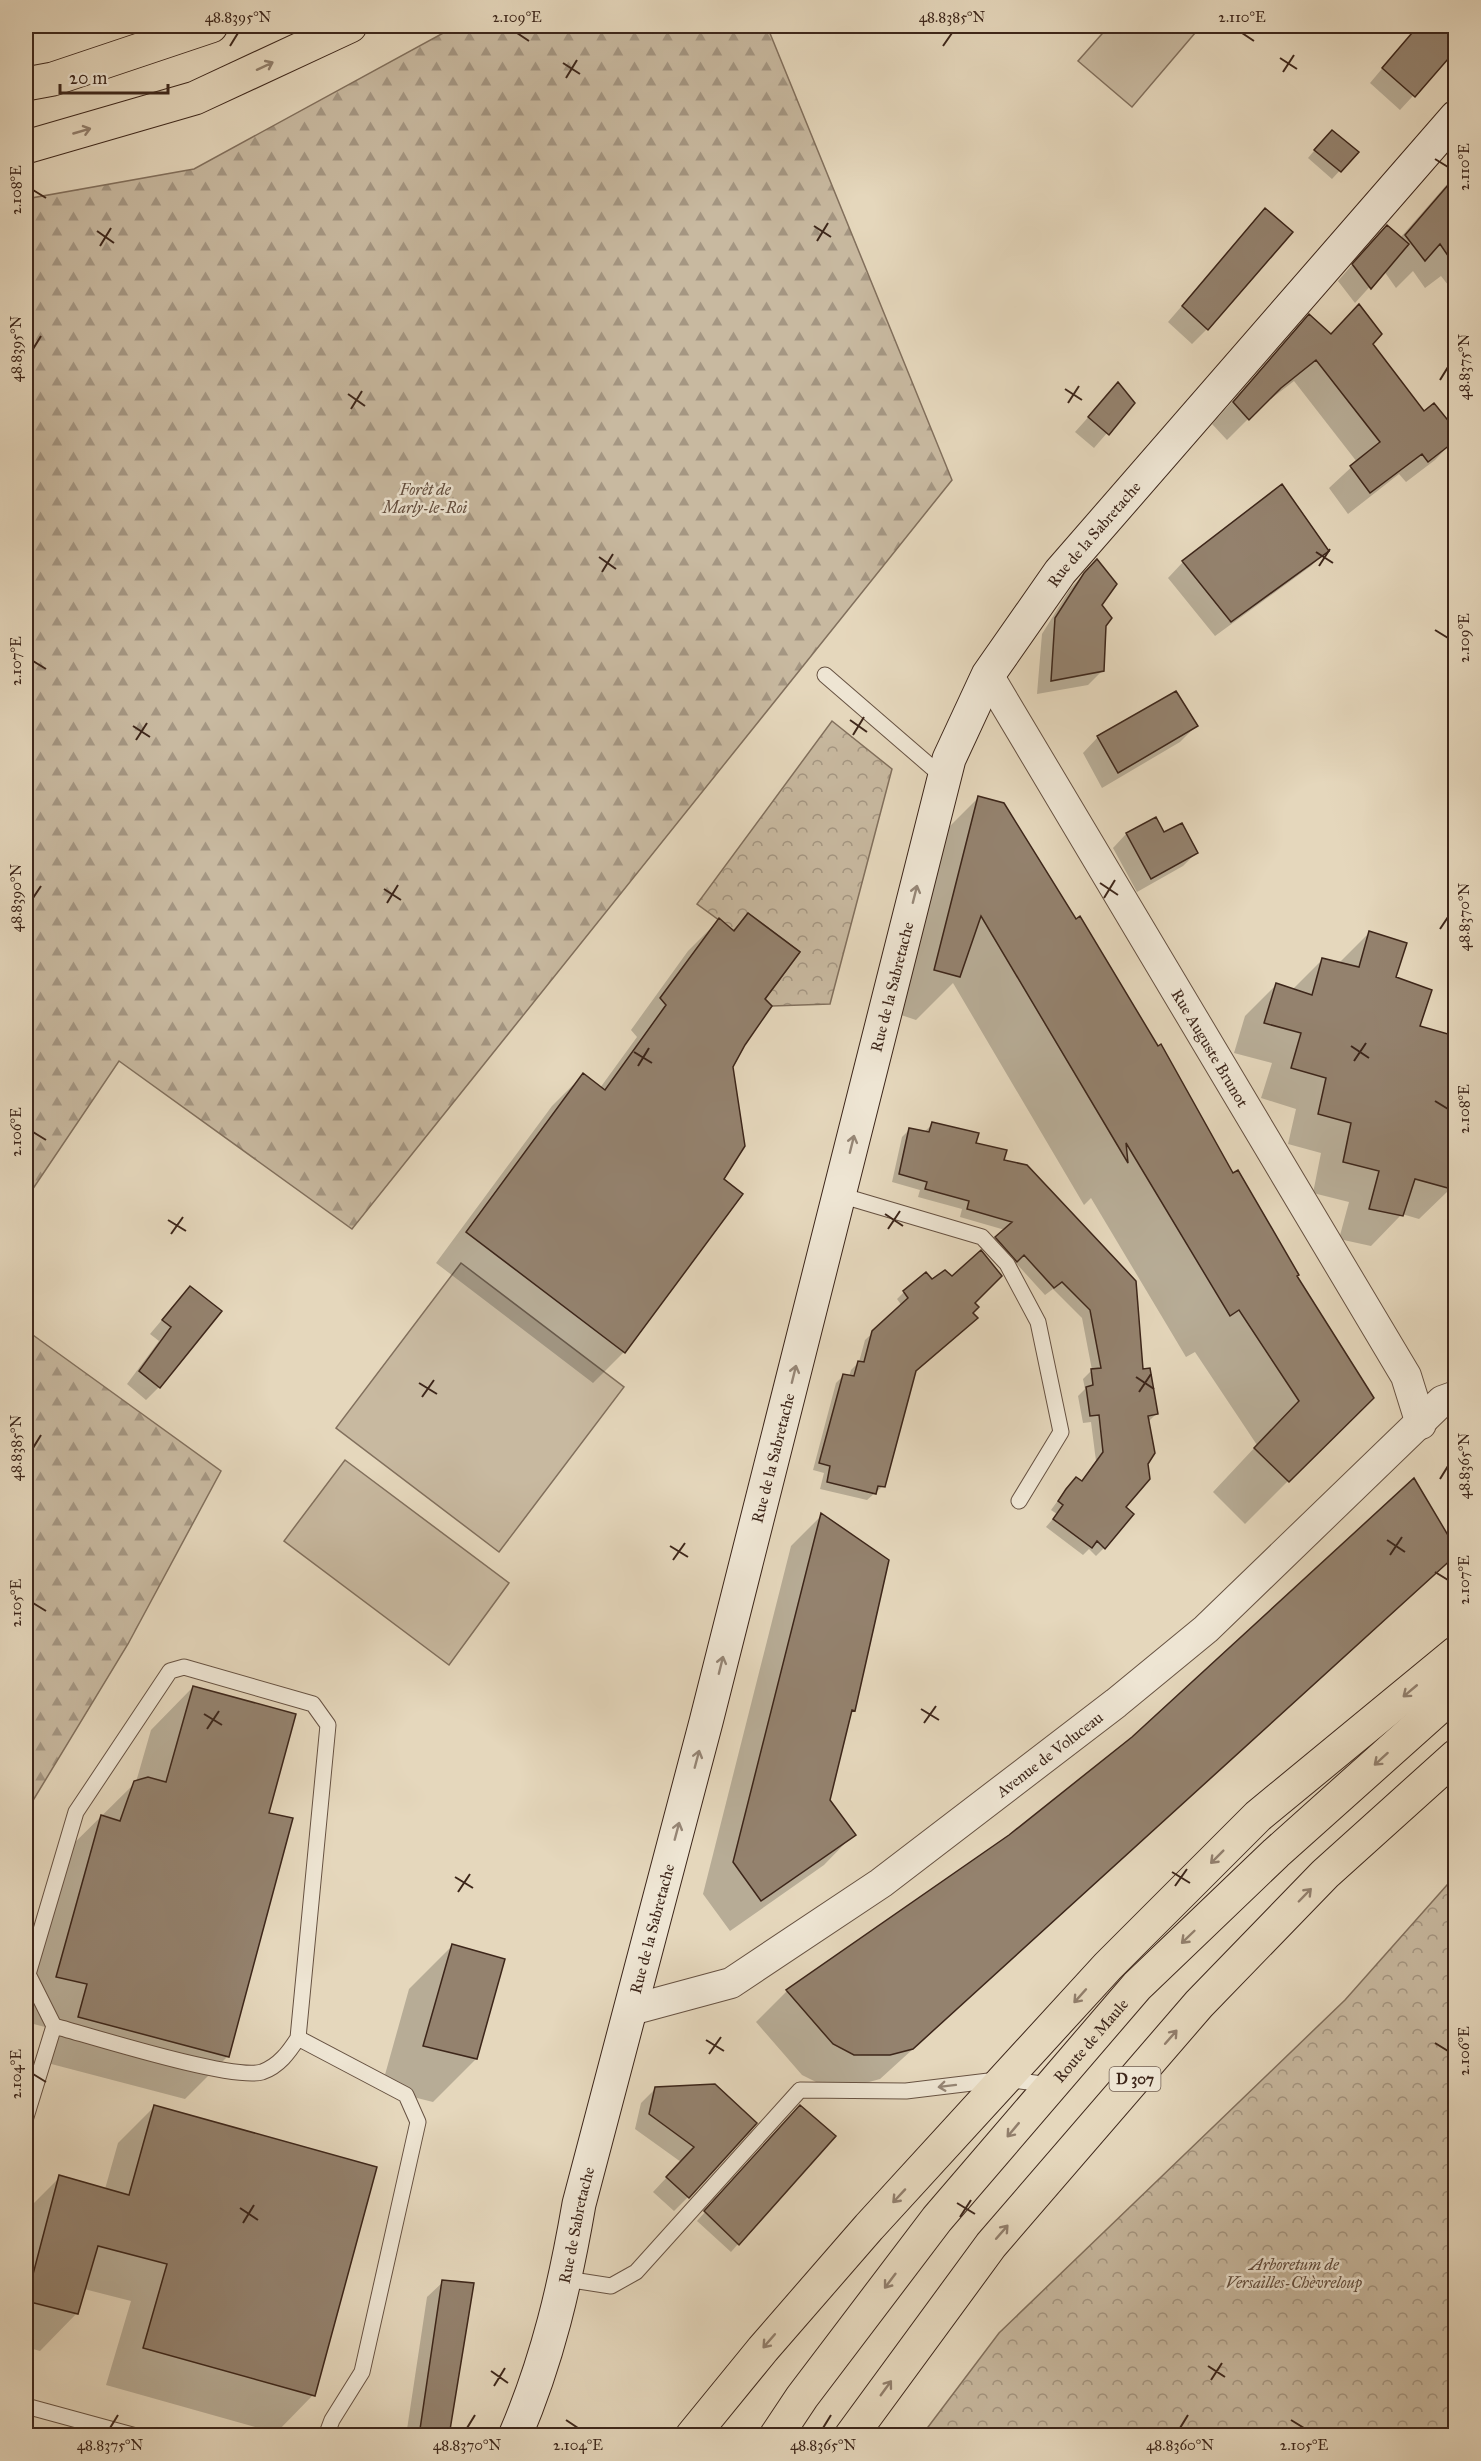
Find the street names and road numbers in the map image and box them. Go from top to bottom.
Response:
street label: Rue de la Sabretache [1044,477,1145,591]
street label: Rue de la Sabretache [866,920,918,1054]
street label: Rue Auguste Brunot [1167,985,1253,1111]
street label: Rue de la Sabretache [748,1391,799,1525]
street label: Avenue de Voluceau [992,1707,1107,1802]
street label: Rue de la Sabretache [626,1862,678,1996]
street label: Route de Maule [1050,1994,1132,2086]
road number: D 307 [1110,2067,1160,2091]
street label: Rue de Sabretache [555,2164,598,2285]

